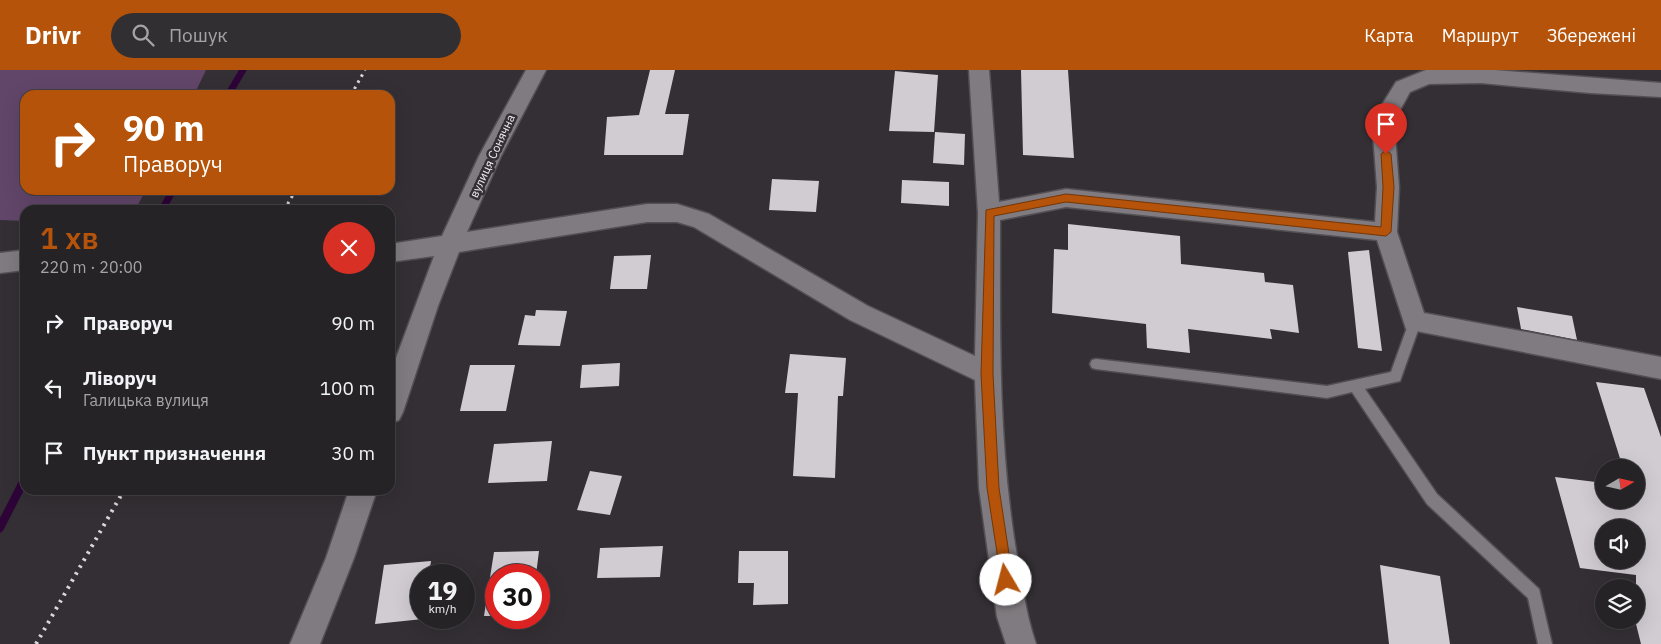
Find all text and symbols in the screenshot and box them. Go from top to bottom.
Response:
search box [111,13,461,58]
text: Drivr [25,19,81,51]
icon: search [129,21,157,49]
text: Пошук [169,23,228,47]
text: Карта [1364,24,1414,47]
text: Маршрут [1442,24,1519,47]
text: Збережені [1547,24,1636,47]
pin [1365,103,1407,154]
text: 90 m [123,105,205,151]
icon: right [40,110,105,175]
icon: arrive [1372,110,1400,138]
street label: вулиця Сонячна [466,111,518,200]
text: Праворуч [123,149,223,178]
text: 1 хв [40,218,99,257]
button: close [323,222,375,274]
text: 220 m · 20:00 [40,257,142,277]
icon: right [40,309,68,337]
text: Праворуч [83,311,173,335]
text: 90 m [331,311,375,335]
text: Ліворуч [83,366,157,390]
icon: left [40,374,68,402]
text: 100 m [320,376,375,400]
text: Галицька вулиця [83,390,209,410]
icon: arrive [40,439,68,467]
text: Пункт призначення [83,441,266,465]
text: 30 m [331,441,375,465]
north arrow [1595,459,1645,509]
map controls [1595,459,1645,629]
button: sound [1595,519,1645,569]
position arrow [979,553,1031,605]
speed limit sign: 30 [485,564,550,629]
text: 19 [427,574,458,607]
button: layers [1595,579,1645,629]
text: km/h [428,601,457,616]

